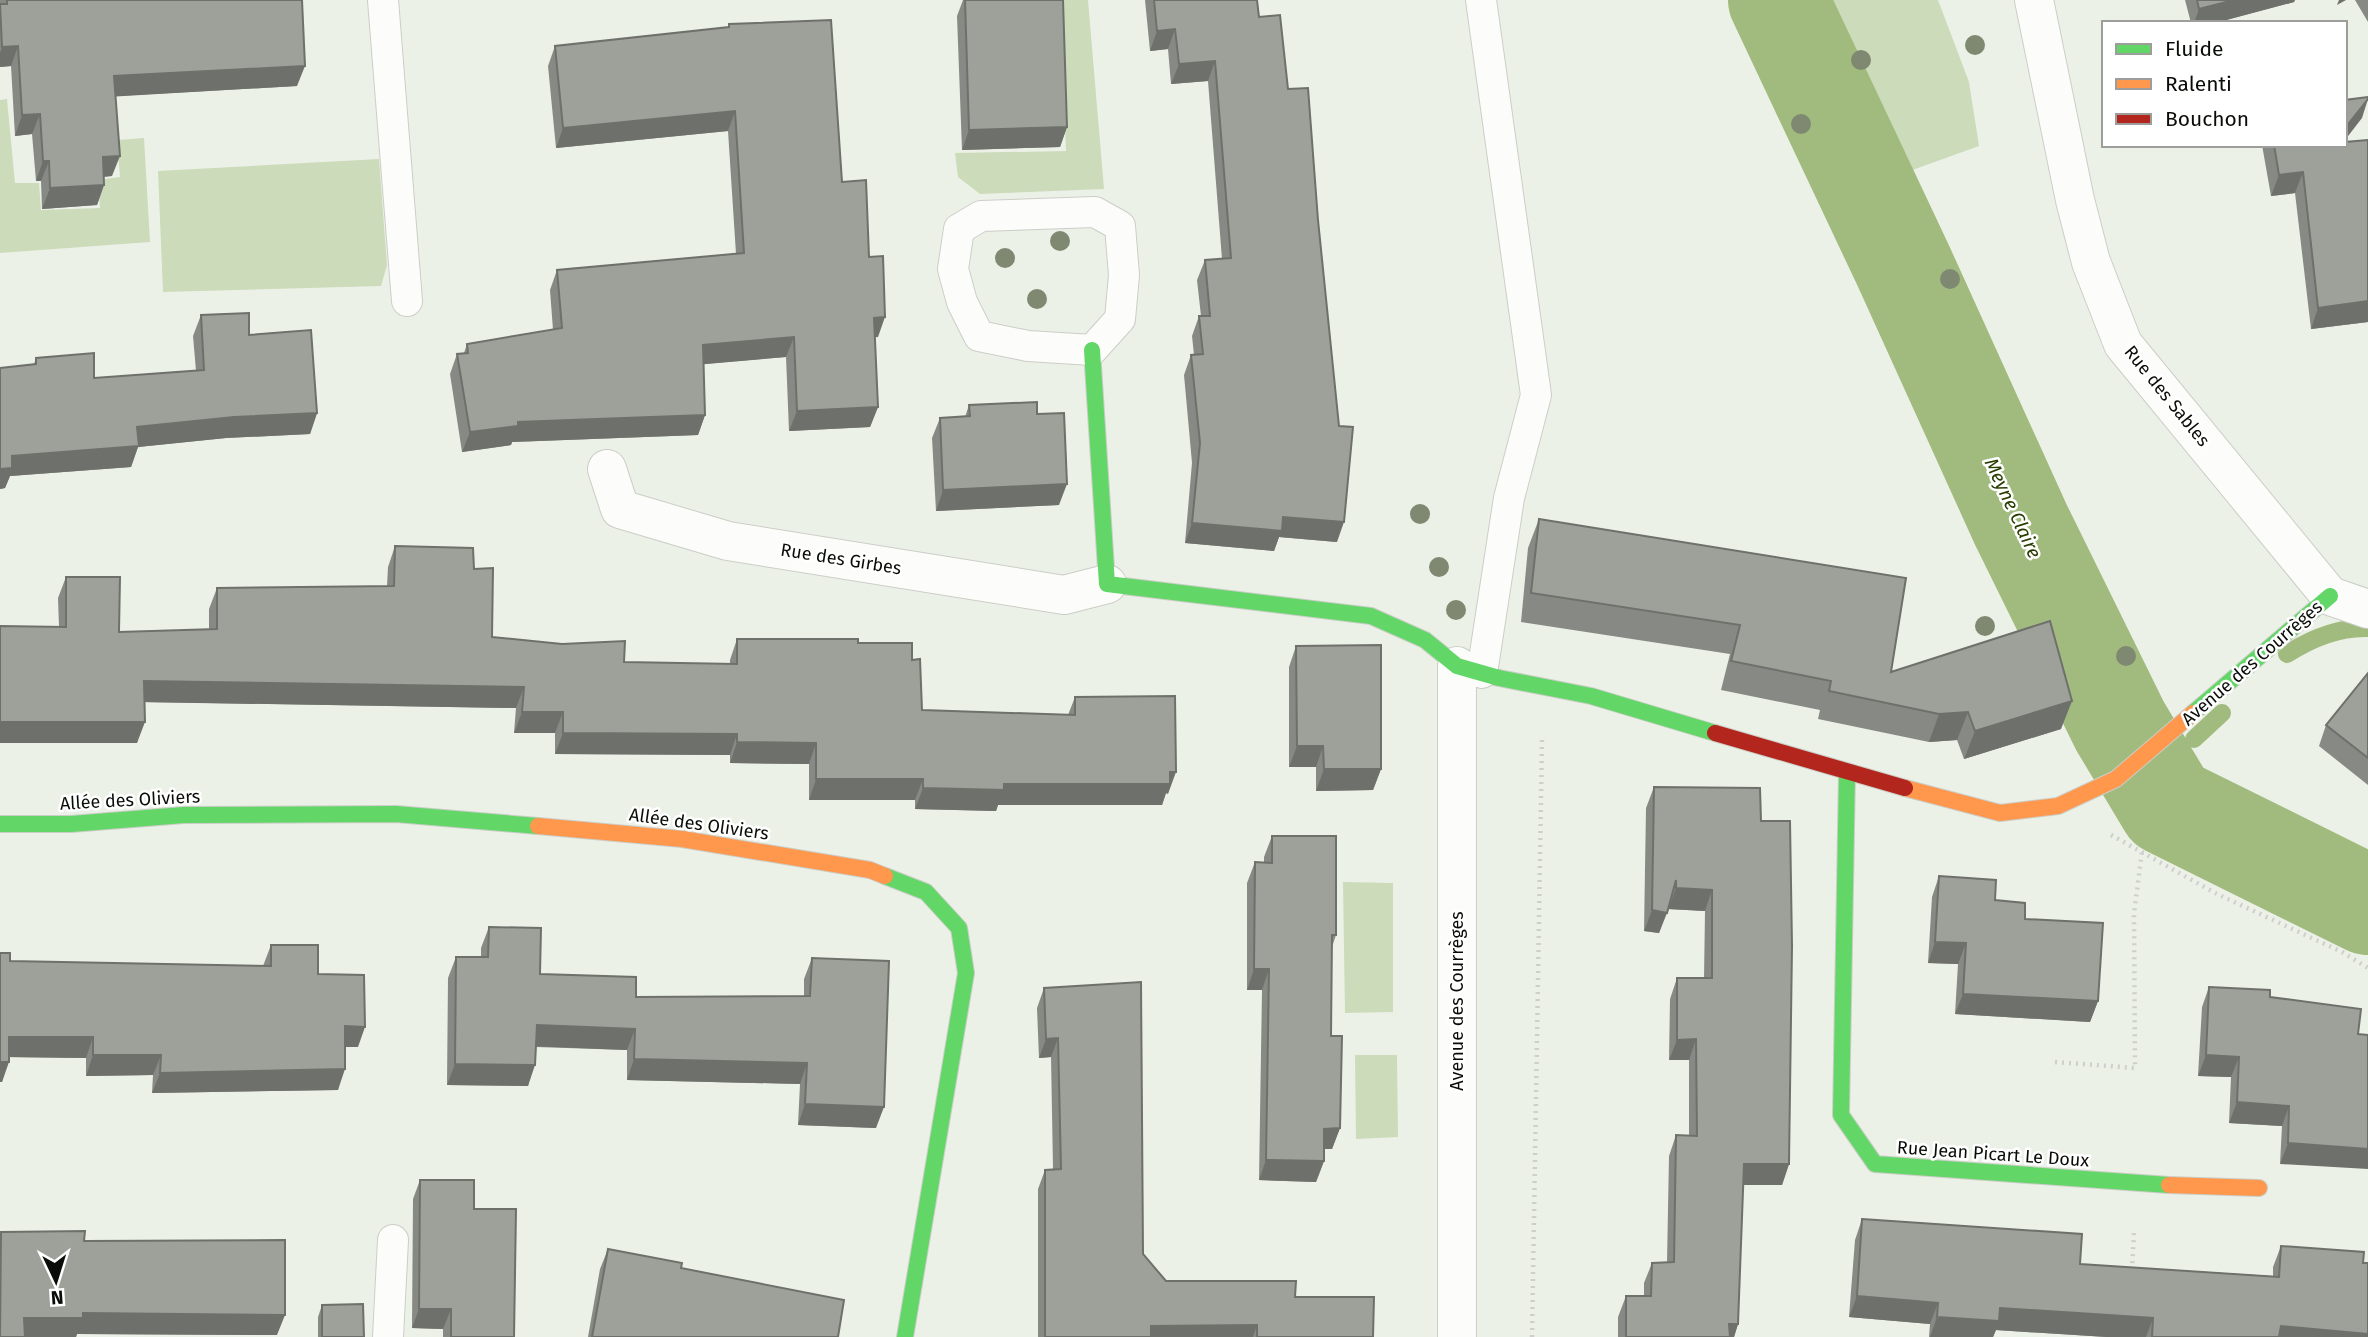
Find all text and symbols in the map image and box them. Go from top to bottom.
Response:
legend [2102,21,2347,147]
text: Fluide [2165,36,2223,62]
text: Ralenti [2165,71,2232,97]
text: Bouchon [2165,106,2249,132]
street label: Rue des Sables [2120,341,2214,451]
water label: Meyne Claire [1980,454,2046,562]
street label: Rue des Girbes [779,539,903,579]
street label: Avenue des Courrèges [2177,596,2327,730]
street label: Allée des Oliviers [59,785,201,815]
street label: Allée des Oliviers [628,803,770,845]
street label: Avenue des Courrèges [1446,911,1468,1091]
street label: Rue Jean Picart Le Doux [1896,1136,2090,1172]
north arrow [21,1246,91,1316]
text: N [50,1286,64,1309]

